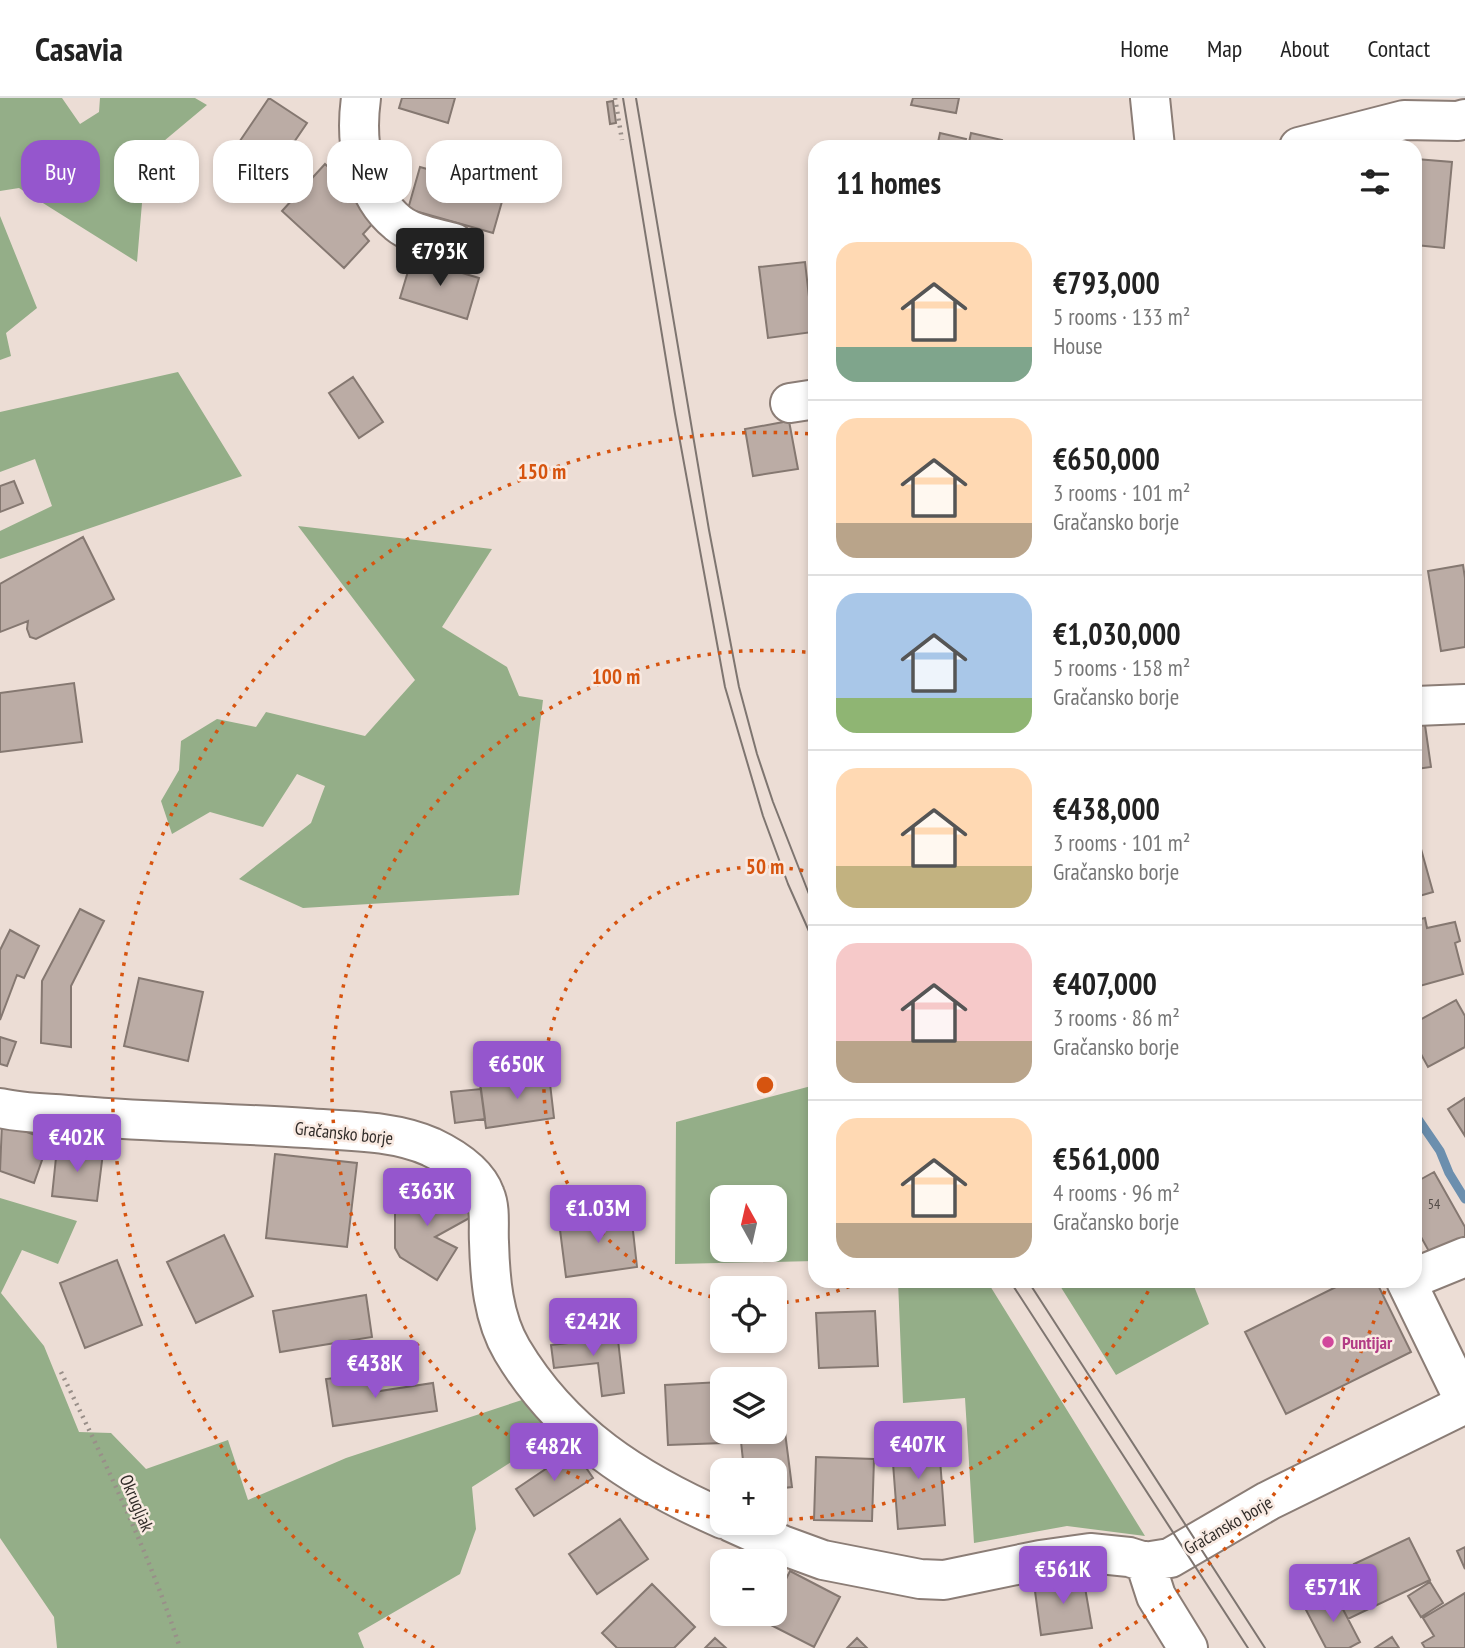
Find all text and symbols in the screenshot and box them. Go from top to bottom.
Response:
text: Casavia [35,27,123,70]
text: Home [1120,33,1169,64]
text: Map [1207,33,1242,64]
text: About [1280,33,1329,64]
text: Contact [1367,33,1430,64]
chip: Buy [21,140,100,203]
chip: Rent [114,140,199,203]
chip: Filters [213,140,313,203]
chip: New [327,140,412,203]
chip: Apartment [426,140,562,203]
text: 11 homes [836,163,941,202]
icon: filters [1356,163,1394,201]
pin: €793K [391,228,489,288]
text: €793K [412,236,468,265]
text: €793,000 [1053,263,1160,302]
icon: home [892,270,976,354]
text: 5 rooms · 133 m² [1053,302,1190,331]
text: House [1053,331,1103,360]
text: €650,000 [1053,439,1160,478]
icon: home [892,446,976,530]
text: 150 m [518,458,566,485]
text: 3 rooms · 101 m² [1053,478,1190,507]
text: Gračansko borje [1053,507,1179,536]
text: €1,030,000 [1053,614,1181,653]
icon: home [892,621,976,705]
text: 5 rooms · 158 m² [1053,653,1190,682]
text: 100 m [592,663,640,690]
text: Gračansko borje [1053,682,1179,711]
text: €438,000 [1053,789,1160,828]
icon: home [892,796,976,880]
text: 3 rooms · 101 m² [1053,828,1190,857]
text: 50 m [746,853,784,880]
text: Gračansko borje [1053,857,1179,886]
text: €407,000 [1053,964,1157,1003]
icon: home [892,971,976,1055]
text: 3 rooms · 86 m² [1053,1003,1180,1032]
text: Gračansko borje [1053,1032,1179,1061]
pin: €650K [468,1042,566,1101]
text: €650K [489,1049,545,1078]
centre of rings [753,1073,777,1097]
pin: €402K [28,1114,126,1174]
street label: Gračansko borje [294,1116,394,1150]
text: €402K [49,1122,105,1151]
text: €561,000 [1053,1139,1160,1178]
icon: home [892,1146,976,1230]
pin: €363K [378,1168,476,1228]
text: €363K [399,1176,455,1205]
text: 4 rooms · 96 m² [1053,1178,1180,1207]
north arrow [710,1185,788,1262]
map controls [710,1185,787,1626]
pin: €1.03M [541,1186,655,1245]
text: €1.03M [566,1193,630,1222]
house number: 54 [1428,1195,1441,1213]
text: Gračansko borje [1053,1207,1179,1236]
button: locate [710,1276,787,1353]
pin: €242K [544,1298,642,1358]
text: €242K [565,1306,621,1335]
place label: Puntijar [1342,1331,1393,1354]
marker: Puntijar [1320,1334,1336,1350]
pin: €438K [326,1340,424,1400]
text: €438K [347,1348,403,1377]
button: layers [710,1367,787,1444]
pin: €407K [869,1422,967,1481]
pin: €482K [505,1424,603,1483]
text: €407K [890,1429,946,1458]
text: €482K [526,1431,582,1460]
button: + [710,1458,787,1535]
street label: Okrugljak [115,1471,159,1535]
street label: Gračansko borje [1179,1490,1277,1560]
pin: €561K [1014,1546,1112,1606]
button: − [710,1549,787,1626]
text: €561K [1035,1554,1091,1583]
pin: €571K [1284,1564,1382,1624]
text: €571K [1305,1572,1361,1601]

